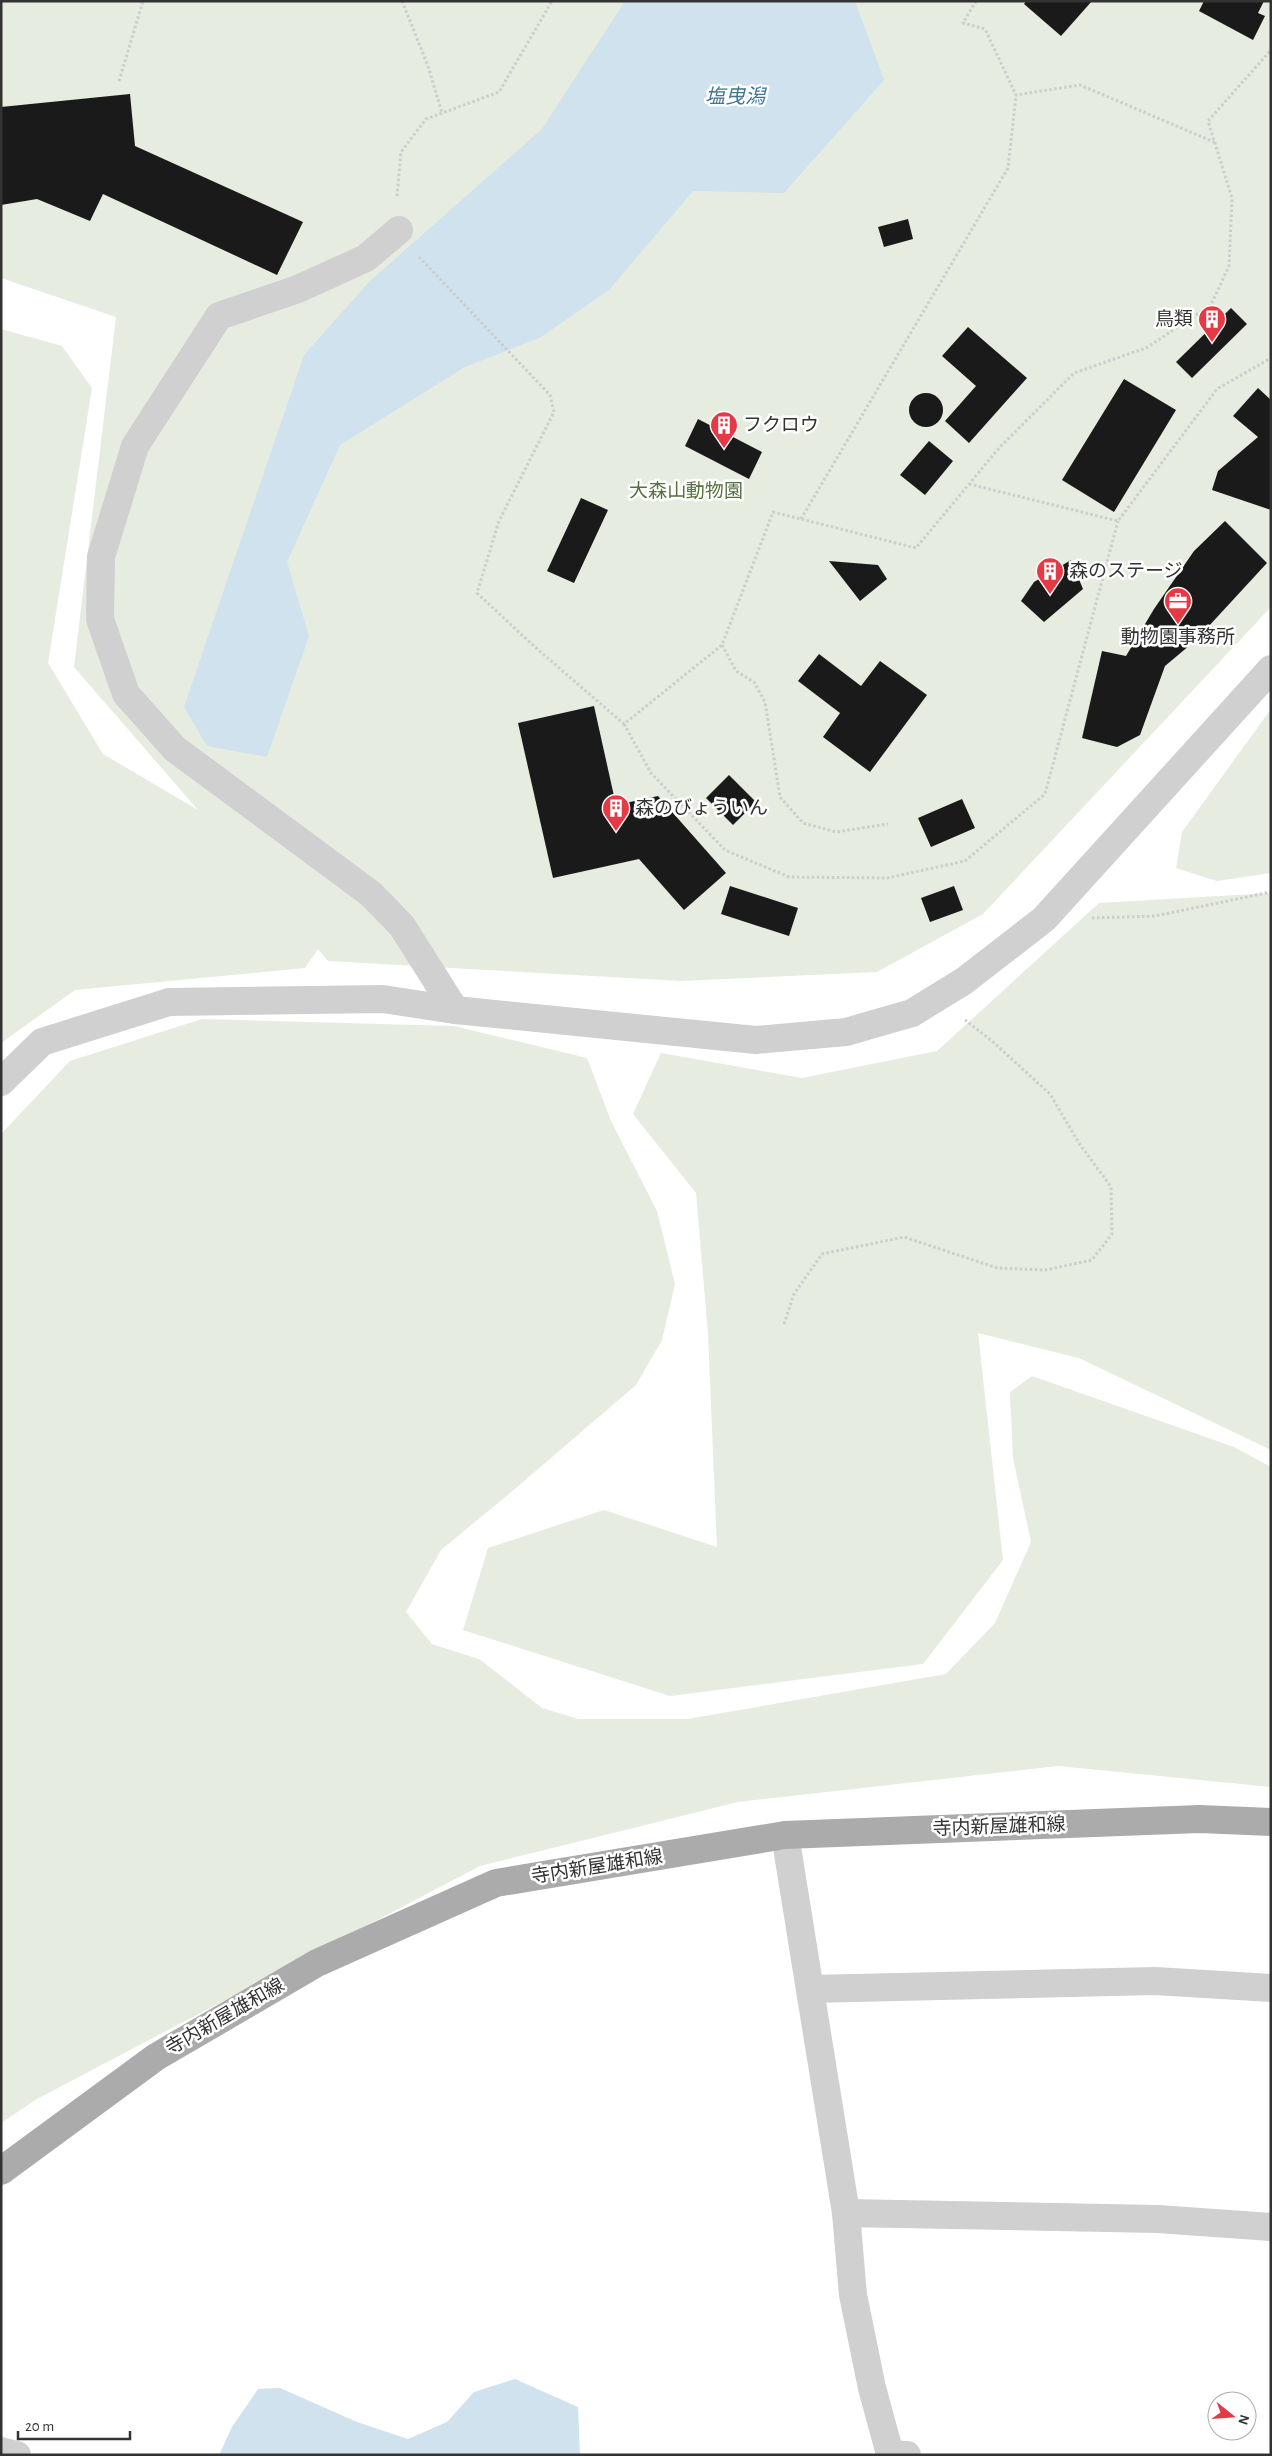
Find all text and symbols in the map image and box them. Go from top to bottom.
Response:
water label: 塩曳潟 [705,86,768,107]
building icon: 鳥類 [1197,304,1227,343]
place label: 鳥類 [1155,309,1193,329]
building icon: フクロウ [709,410,739,449]
place label: フクロウ [743,415,819,435]
park label: 大森山動物園 [629,480,743,501]
building icon: 森のステージ [1035,556,1065,595]
place label: 森のステージ [1069,560,1183,581]
office icon: 動物園事務所 [1163,586,1193,625]
place label: 動物園事務所 [1121,627,1235,647]
building icon: 森のびょういん [601,793,631,832]
place label: 森のびょういん [635,797,768,818]
street label: 寺内新屋雄和線 [932,1813,1066,1839]
street label: 寺内新屋雄和線 [530,1845,664,1887]
street label: 寺内新屋雄和線 [162,1974,287,2058]
north arrow [1207,2391,1257,2441]
scale bar [18,2408,130,2440]
text: N [1235,2413,1252,2426]
text: 20 m [25,2419,54,2434]

